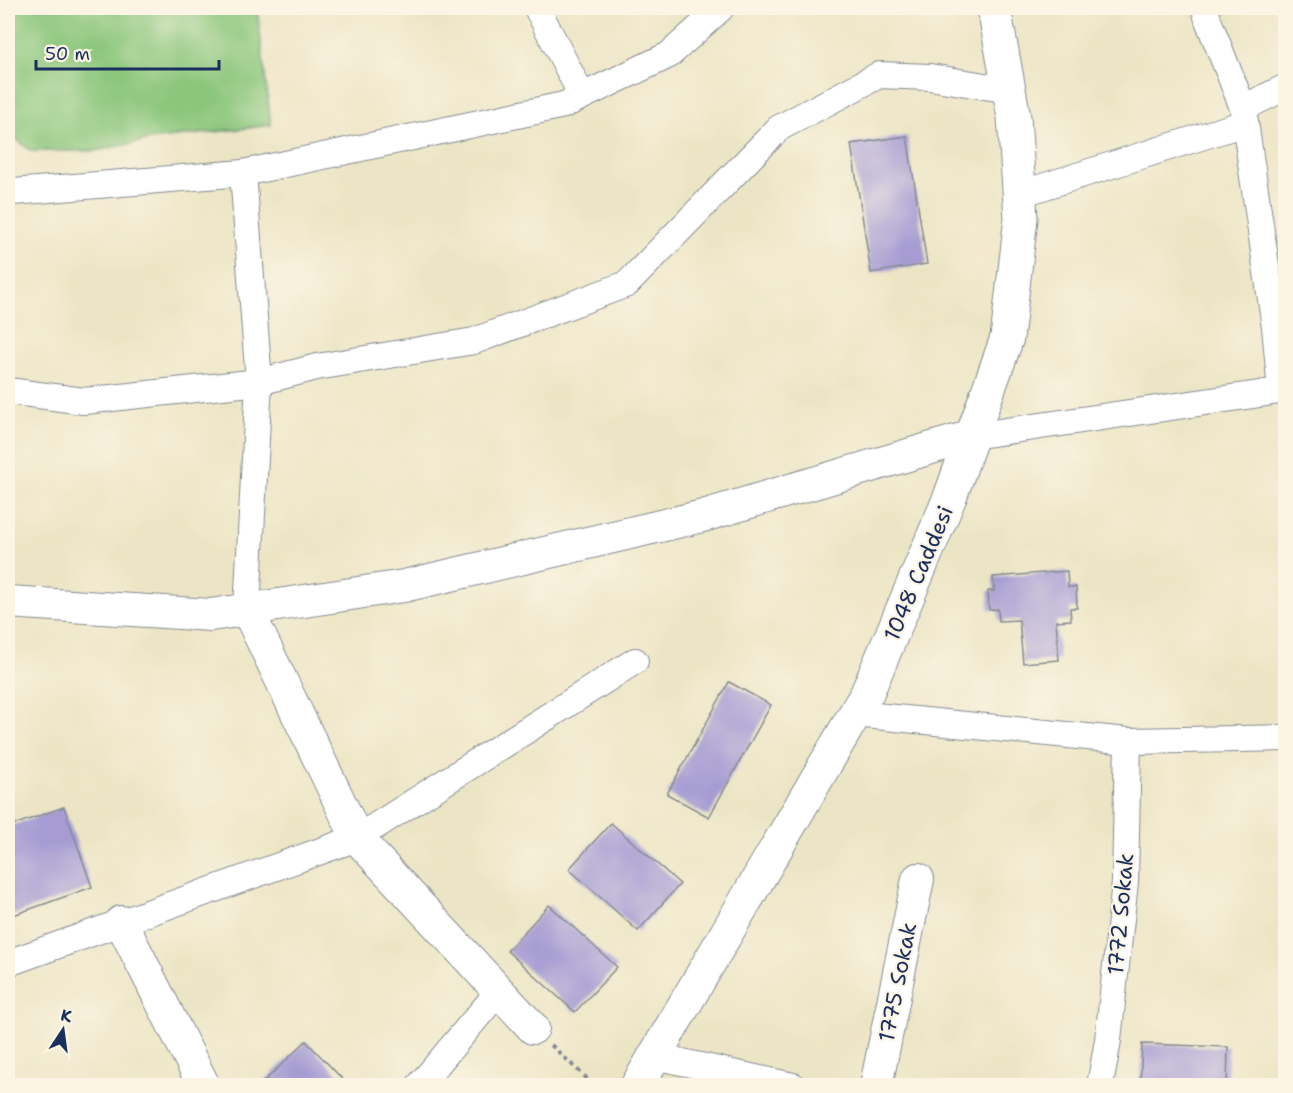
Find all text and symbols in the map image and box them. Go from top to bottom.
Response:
scale bar [36,33,219,71]
text: 50 m [45,42,90,66]
street label: 1048 Caddesi [877,501,960,645]
street label: 1772 Sokak [1101,852,1140,976]
street label: 1775 Sokak [872,920,923,1044]
north arrow [33,1000,93,1060]
text: K [59,1004,74,1027]

